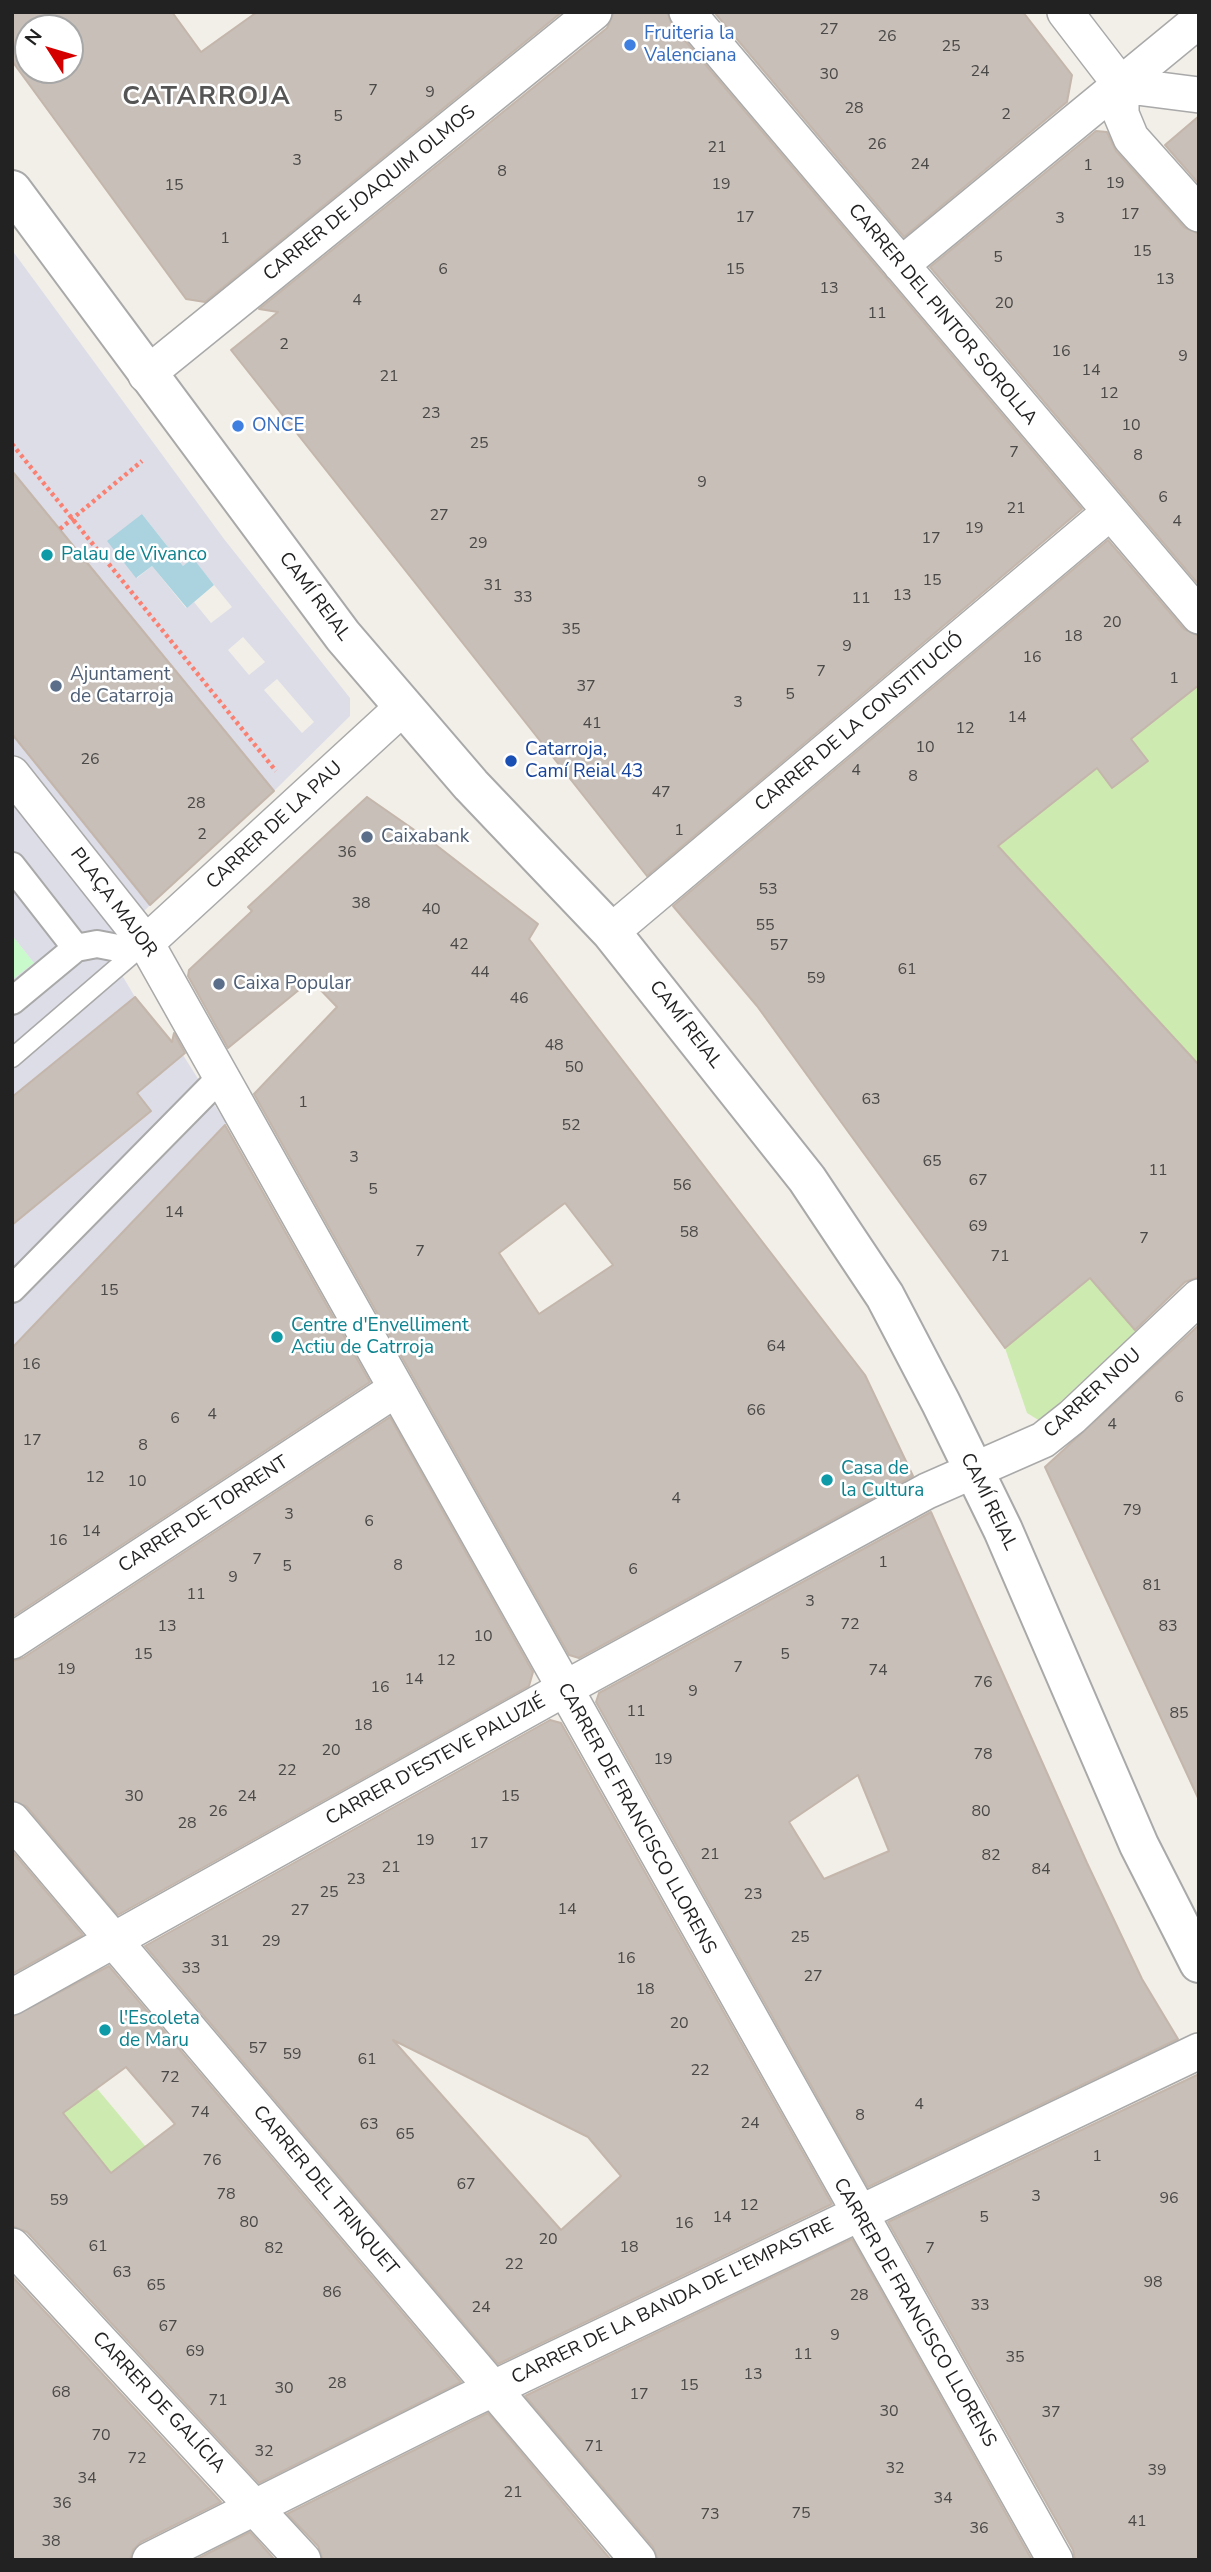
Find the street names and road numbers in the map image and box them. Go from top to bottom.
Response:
street label: CARRER DE JOAQUIM OLMOS [259,101,481,287]
street label: CARRER DEL PINTOR SOROLLA [843,200,1041,430]
street label: CAMÍ REIAL [273,548,355,646]
street label: CARRER DE LA CONSTITUCIÓ [751,629,969,817]
street label: CARRER DE LA PAU [202,757,348,895]
street label: PLAÇA MAJOR [65,844,161,962]
street label: CAMÍ REIAL [644,977,726,1073]
street label: CARRER NOU [1040,1344,1146,1444]
street label: CAMÍ REIAL [955,1450,1021,1554]
street label: CARRER DE TORRENT [115,1452,293,1578]
street label: CARRER DE FRANCISCO LLORENS [552,1679,720,1959]
street label: CARRER D'ESTEVE PALUZIÉ [322,1691,550,1831]
street label: CARRER DEL TRINQUET [247,2102,403,2280]
street label: CARRER DE FRANCISCO LLORENS [828,2175,1000,2451]
street label: CARRER DE LA BANDA DE L'EMPASTRE [508,2214,838,2390]
street label: CARRER DE GALÍCIA [87,2328,229,2478]

